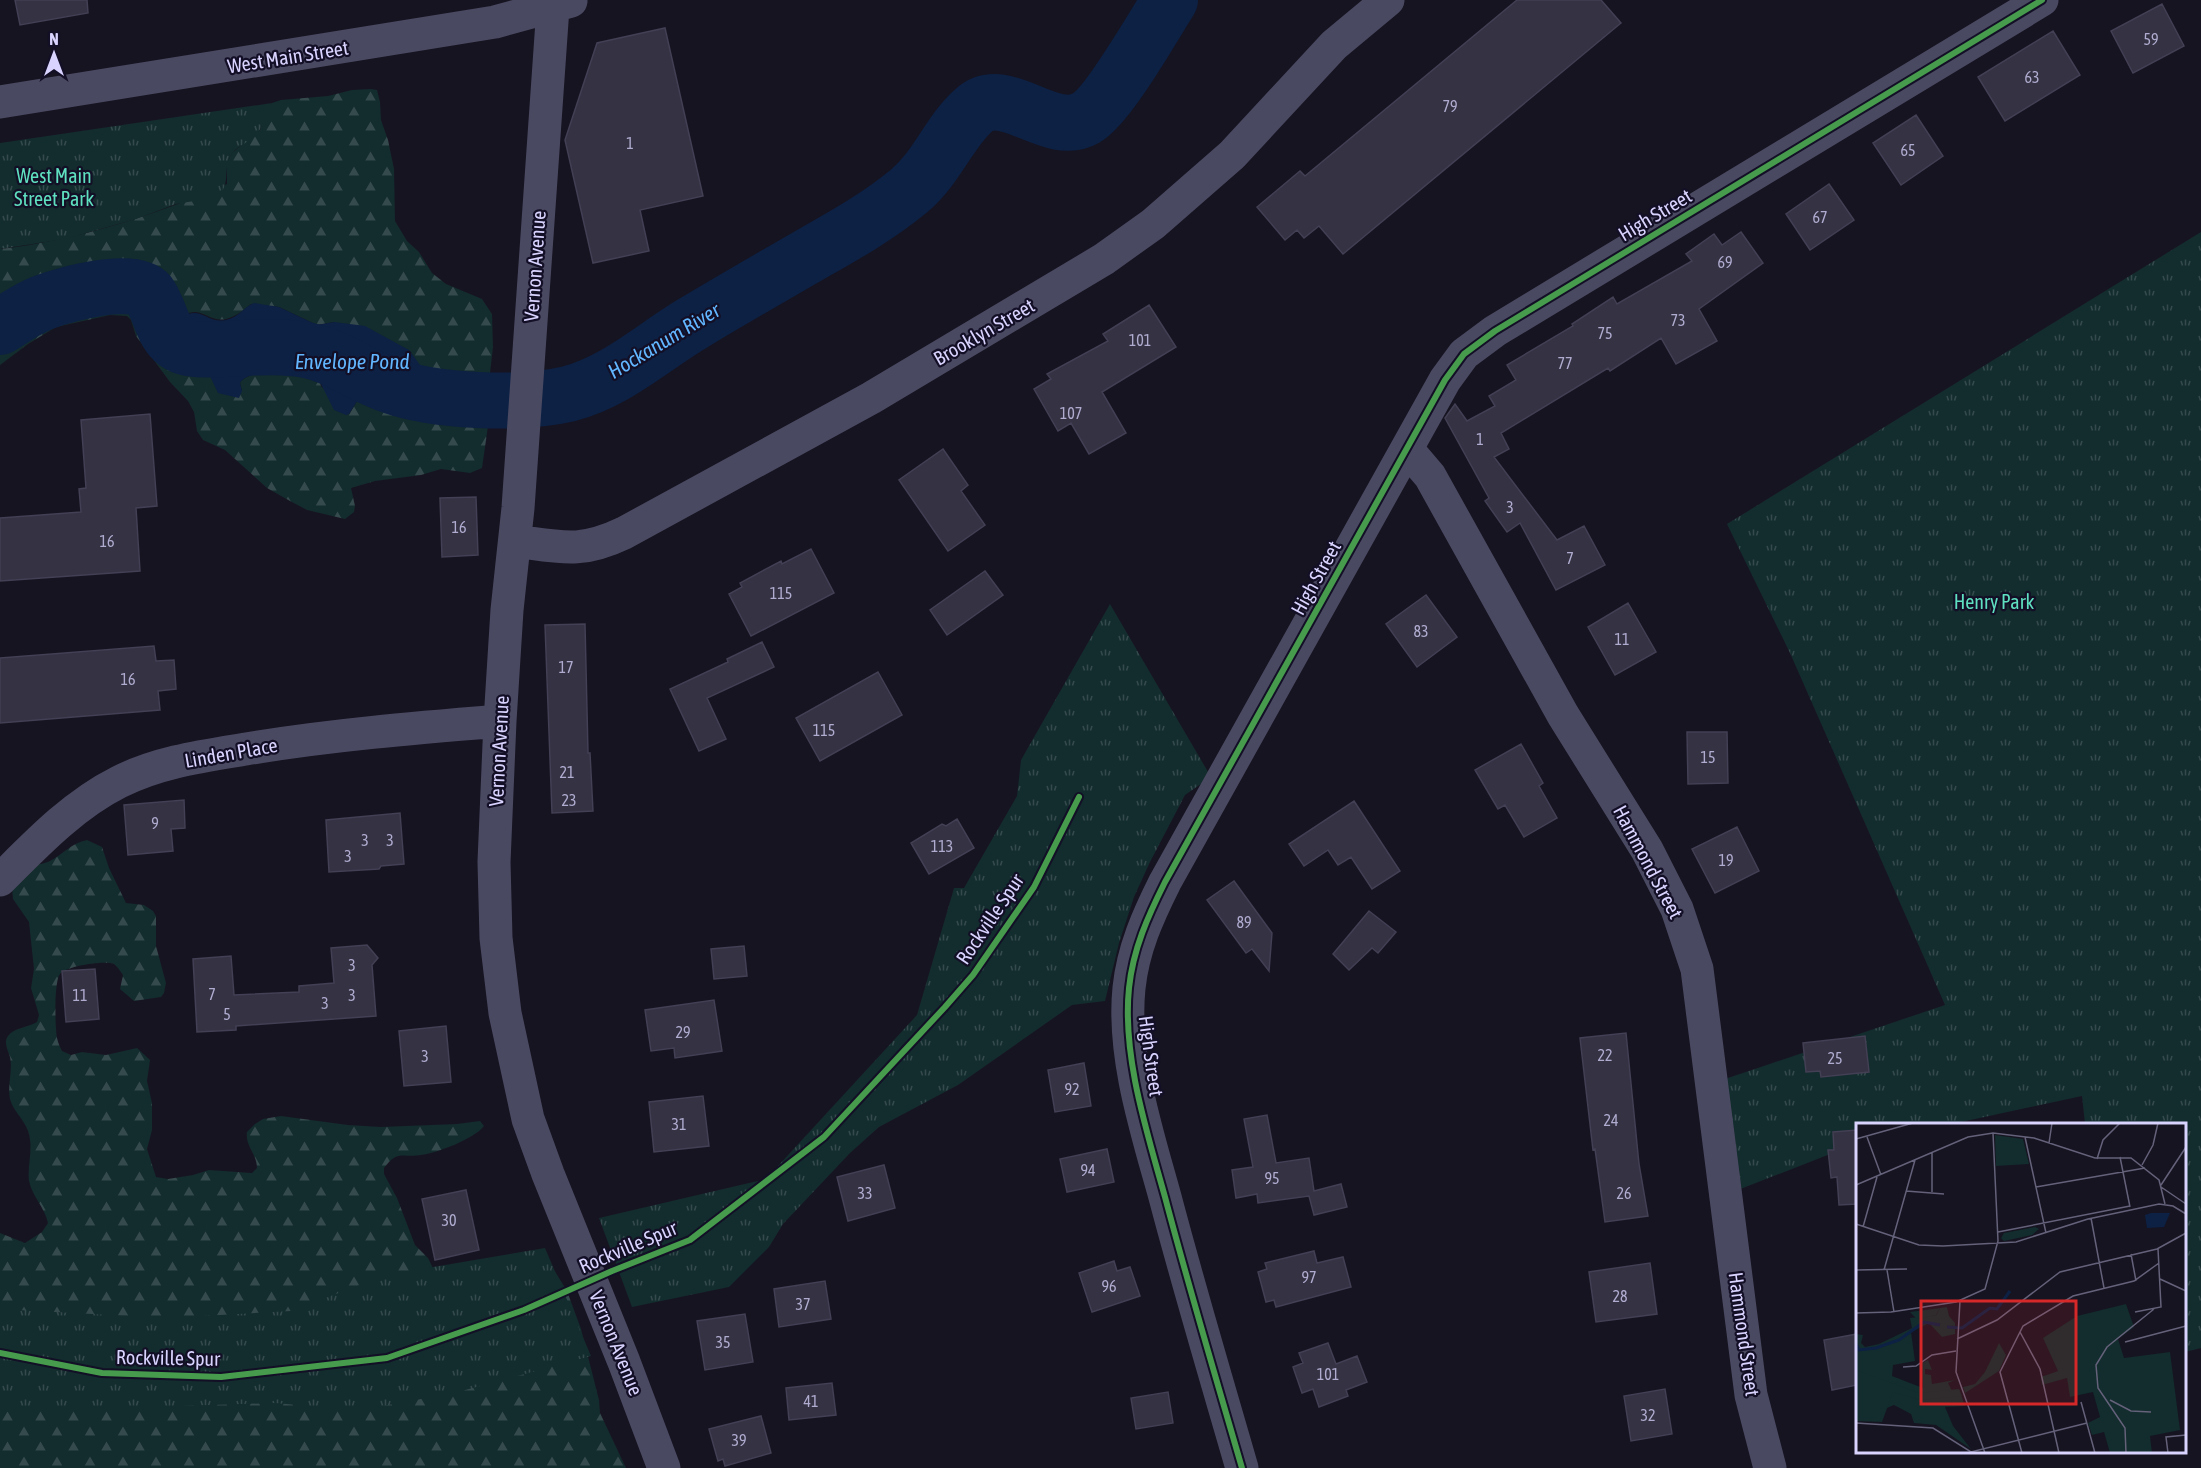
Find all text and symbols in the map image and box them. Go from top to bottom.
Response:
north arrow [24,24,84,84]
text: N [49,30,59,48]
house number: 59 [2143,30,2159,48]
street label: West Main Street [226,36,350,77]
house number: 63 [2024,68,2040,86]
house number: 79 [1442,97,1458,115]
house number: 1 [626,134,634,152]
house number: 65 [1900,141,1916,159]
park label: West Main Street Park [14,164,94,210]
street label: High Street [1614,184,1696,245]
house number: 67 [1812,208,1828,226]
street label: Vernon Avenue [519,210,550,322]
house number: 69 [1717,253,1733,271]
street label: Brooklyn Street [929,293,1038,370]
water label: Hockanum River [603,297,724,383]
house number: 73 [1670,311,1686,329]
house number: 75 [1597,324,1613,342]
house number: 101 [1129,331,1151,349]
water label: Envelope Pond [295,349,409,373]
house number: 77 [1557,354,1573,372]
house number: 107 [1060,404,1082,422]
house number: 1 [1476,430,1484,448]
house number: 3 [1506,498,1514,516]
house number: 16 [451,518,467,536]
house number: 16 [99,532,115,550]
street label: High Street [1286,536,1345,619]
house number: 7 [1566,549,1574,567]
house number: 115 [770,584,792,602]
park label: Henry Park [1954,590,2035,613]
house number: 83 [1413,622,1429,640]
house number: 11 [1614,630,1630,648]
house number: 17 [558,658,574,676]
house number: 16 [120,670,136,688]
street label: Vernon Avenue [484,695,513,807]
house number: 115 [813,721,835,739]
street label: Linden Place [183,733,279,772]
house number: 15 [1700,748,1716,766]
house number: 21 [559,763,575,781]
house number: 23 [561,791,577,809]
street label: Hammond Street [1609,801,1688,923]
house number: 9 [151,814,159,832]
house number: 3 [361,831,369,849]
house number: 3 [386,831,394,849]
house number: 113 [931,837,953,855]
house number: 3 [344,847,352,865]
house number: 19 [1718,851,1734,869]
street label: Rockville Spur [951,868,1029,968]
house number: 89 [1236,913,1252,931]
house number: 3 [348,956,356,974]
house number: 7 [208,985,216,1003]
house number: 11 [72,986,88,1004]
house number: 3 [348,986,356,1004]
house number: 3 [321,994,329,1012]
house number: 5 [223,1005,231,1023]
street label: High Street [1134,1014,1169,1098]
house number: 29 [675,1023,691,1041]
house number: 22 [1597,1046,1613,1064]
house number: 3 [421,1047,429,1065]
house number: 25 [1827,1049,1843,1067]
house number: 92 [1064,1080,1080,1098]
house number: 24 [1603,1111,1619,1129]
house number: 31 [671,1115,687,1133]
inset map [1856,1123,2186,1453]
house number: 94 [1080,1161,1096,1179]
house number: 95 [1264,1169,1280,1187]
house number: 33 [857,1184,873,1202]
house number: 26 [1616,1184,1632,1202]
house number: 30 [441,1211,457,1229]
street label: Rockville Spur [575,1215,681,1277]
house number: 97 [1301,1268,1317,1286]
street label: Hammond Street [1724,1270,1765,1398]
house number: 96 [1101,1277,1117,1295]
street label: Vernon Avenue [585,1287,648,1399]
house number: 28 [1612,1287,1628,1305]
house number: 37 [795,1295,811,1313]
house number: 35 [715,1333,731,1351]
street label: Rockville Spur [116,1345,221,1370]
house number: 101 [1317,1365,1339,1383]
house number: 41 [803,1392,819,1410]
house number: 32 [1640,1406,1656,1424]
house number: 39 [731,1431,747,1449]

